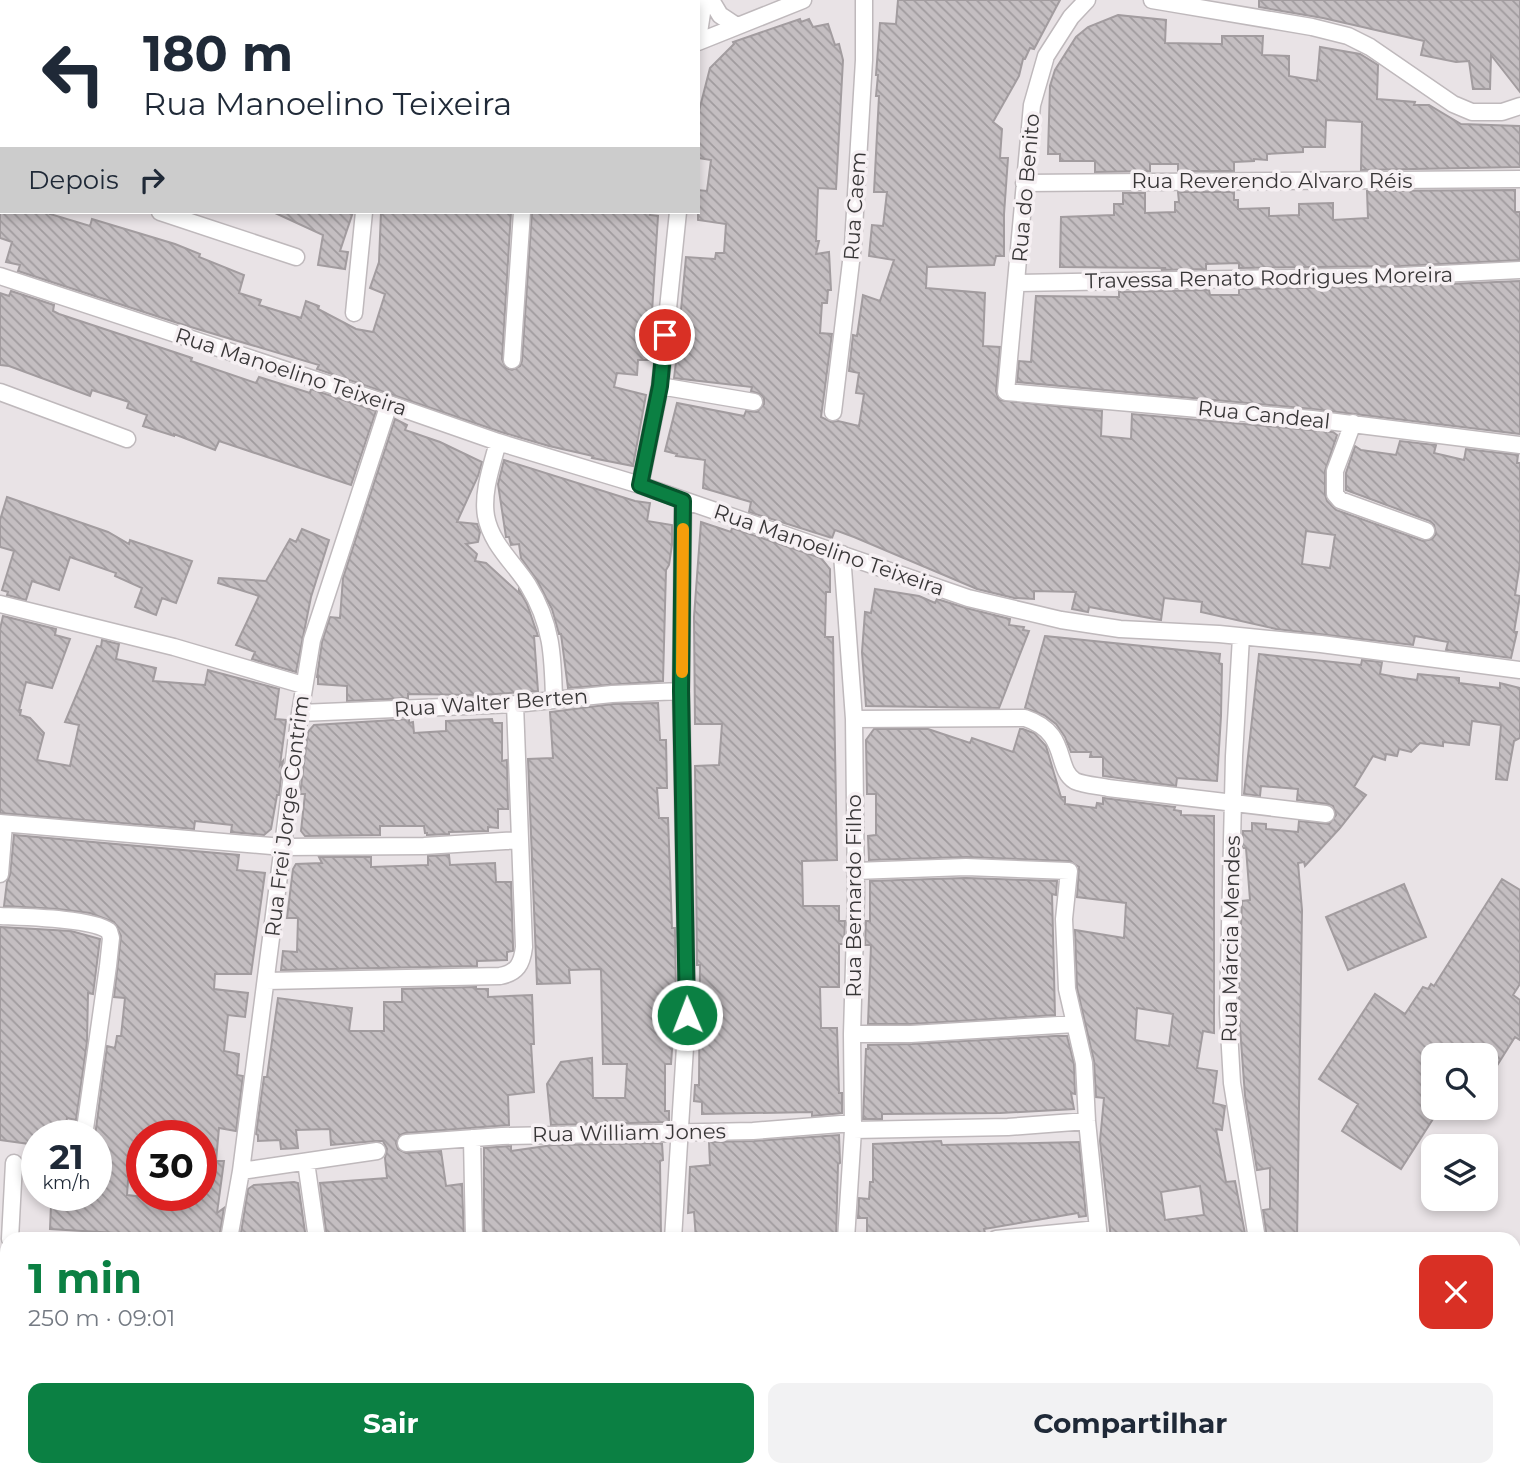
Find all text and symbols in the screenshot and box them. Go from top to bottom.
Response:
text: 180 m [143,24,293,83]
icon: left [28,28,119,119]
text: Rua Manoelino Teixeira [143,84,512,123]
street label: Rua do Benito [1007,112,1044,264]
street label: Rua Caem [838,151,871,261]
icon: right [133,161,171,199]
text: Depois [28,164,119,196]
street label: Rua Reverendo Alvaro Réis [1131,168,1413,193]
street label: Travessa Renato Rodrigues Moreira [1085,262,1453,293]
pin [635,305,695,365]
icon: arrive [646,316,684,354]
street label: Rua Manoelino Teixeira [172,322,410,421]
street label: Rua Candeal [1197,395,1332,434]
street label: Rua Manoelino Teixeira [711,498,948,601]
street label: Rua Walter Berten [393,683,589,722]
street label: Rua Frei Jorge Contrim [259,694,314,938]
street label: Rua Bernardo Filho [841,794,866,998]
street label: Rua Márcia Mendes [1216,835,1245,1043]
position arrow [650,978,724,1052]
map controls [1421,1043,1498,1211]
button: search [1421,1043,1498,1120]
street label: Rua William Jones [532,1118,726,1147]
speed limit sign: 30 [126,1120,217,1211]
button: layers [1421,1134,1498,1211]
text: 21 [49,1135,84,1178]
text: km/h [42,1172,91,1194]
text: 1 min [28,1252,142,1304]
button: close [1419,1255,1493,1329]
text: 250 m · 09:01 [28,1304,175,1332]
button: Sair [28,1383,754,1463]
button: Compartilhar [768,1383,1493,1463]

